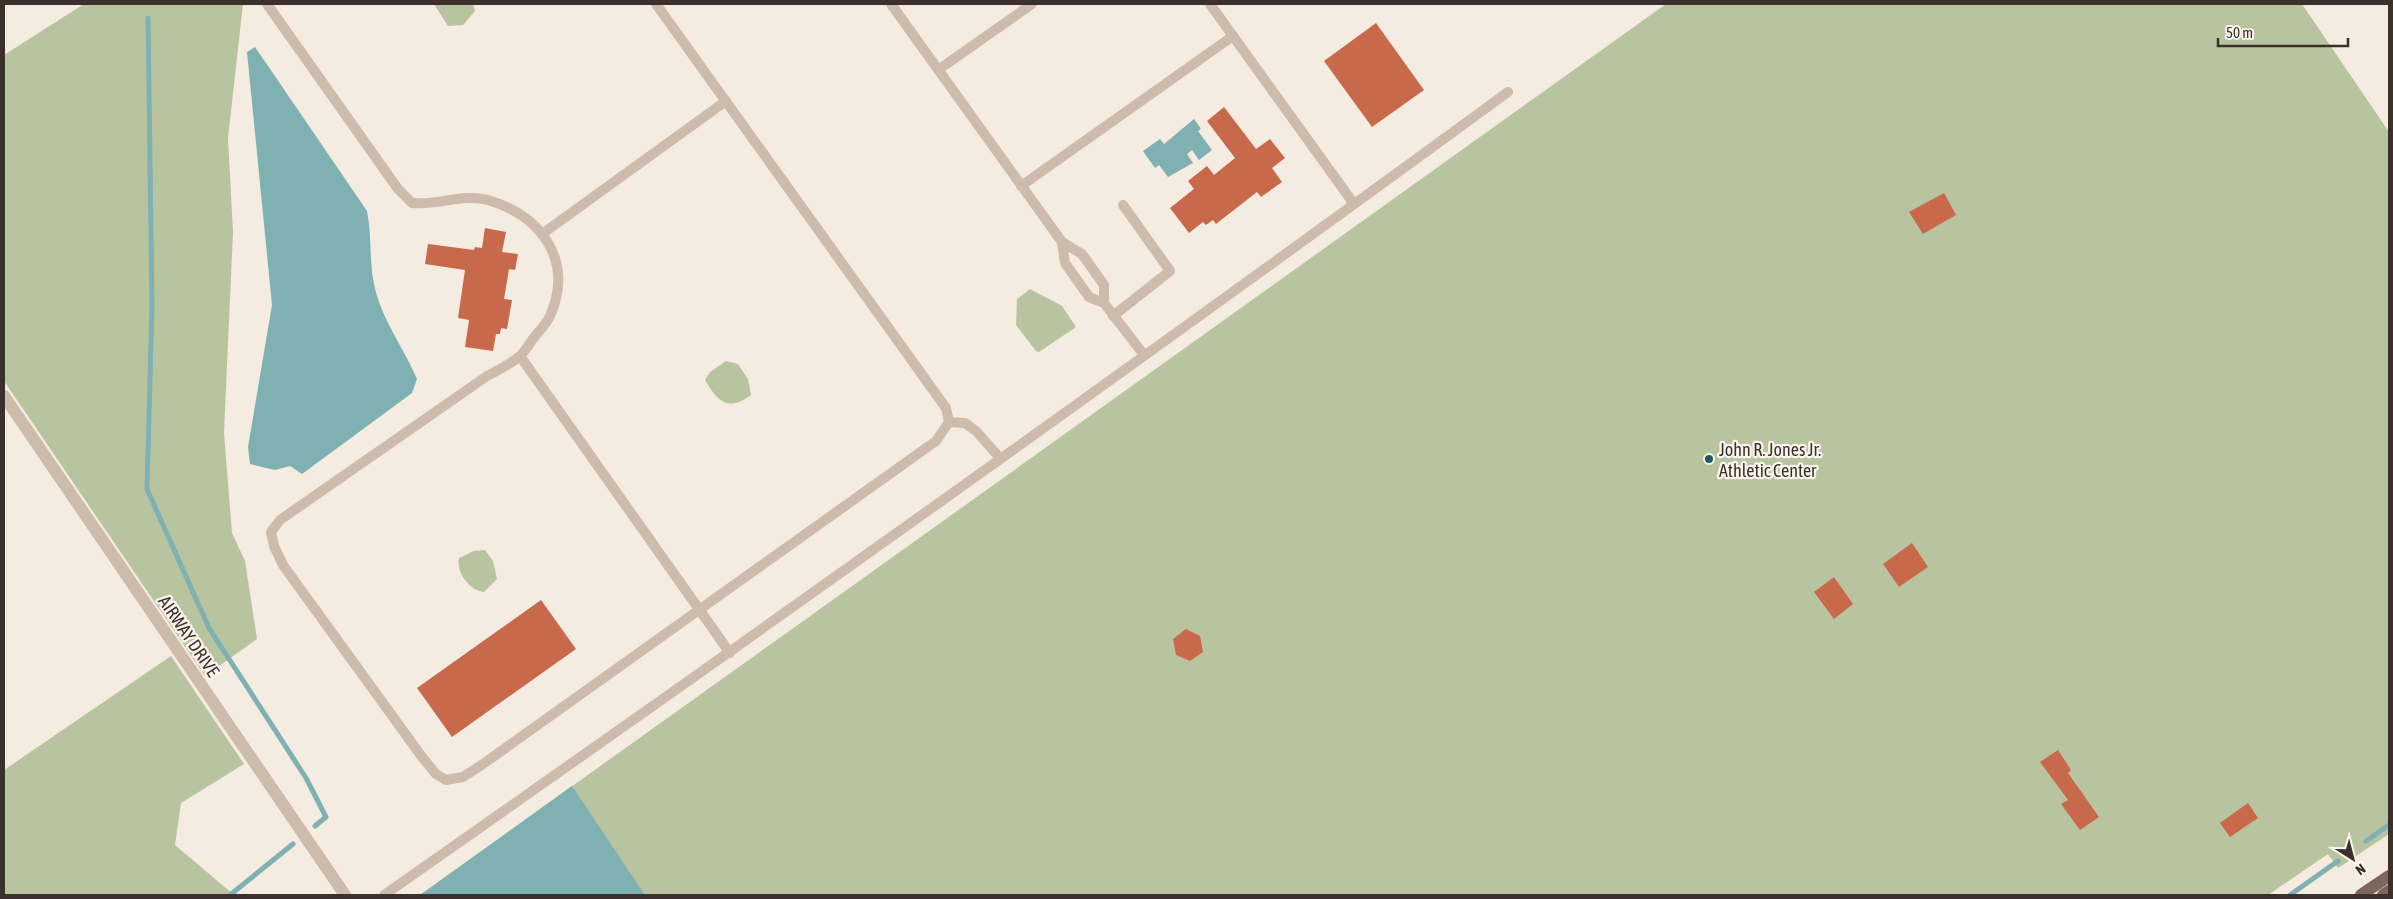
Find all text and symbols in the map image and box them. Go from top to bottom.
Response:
scale bar [2218,15,2348,47]
text: 50 m [2226,24,2253,41]
place label: John R. Jones Jr. Athletic Center [1719,439,1821,481]
marker: John R. Jones Jr. Athletic Center [1703,453,1715,465]
street label: AIRWAY DRIVE [154,591,224,681]
north arrow [2328,834,2378,884]
text: N [2353,861,2369,878]

